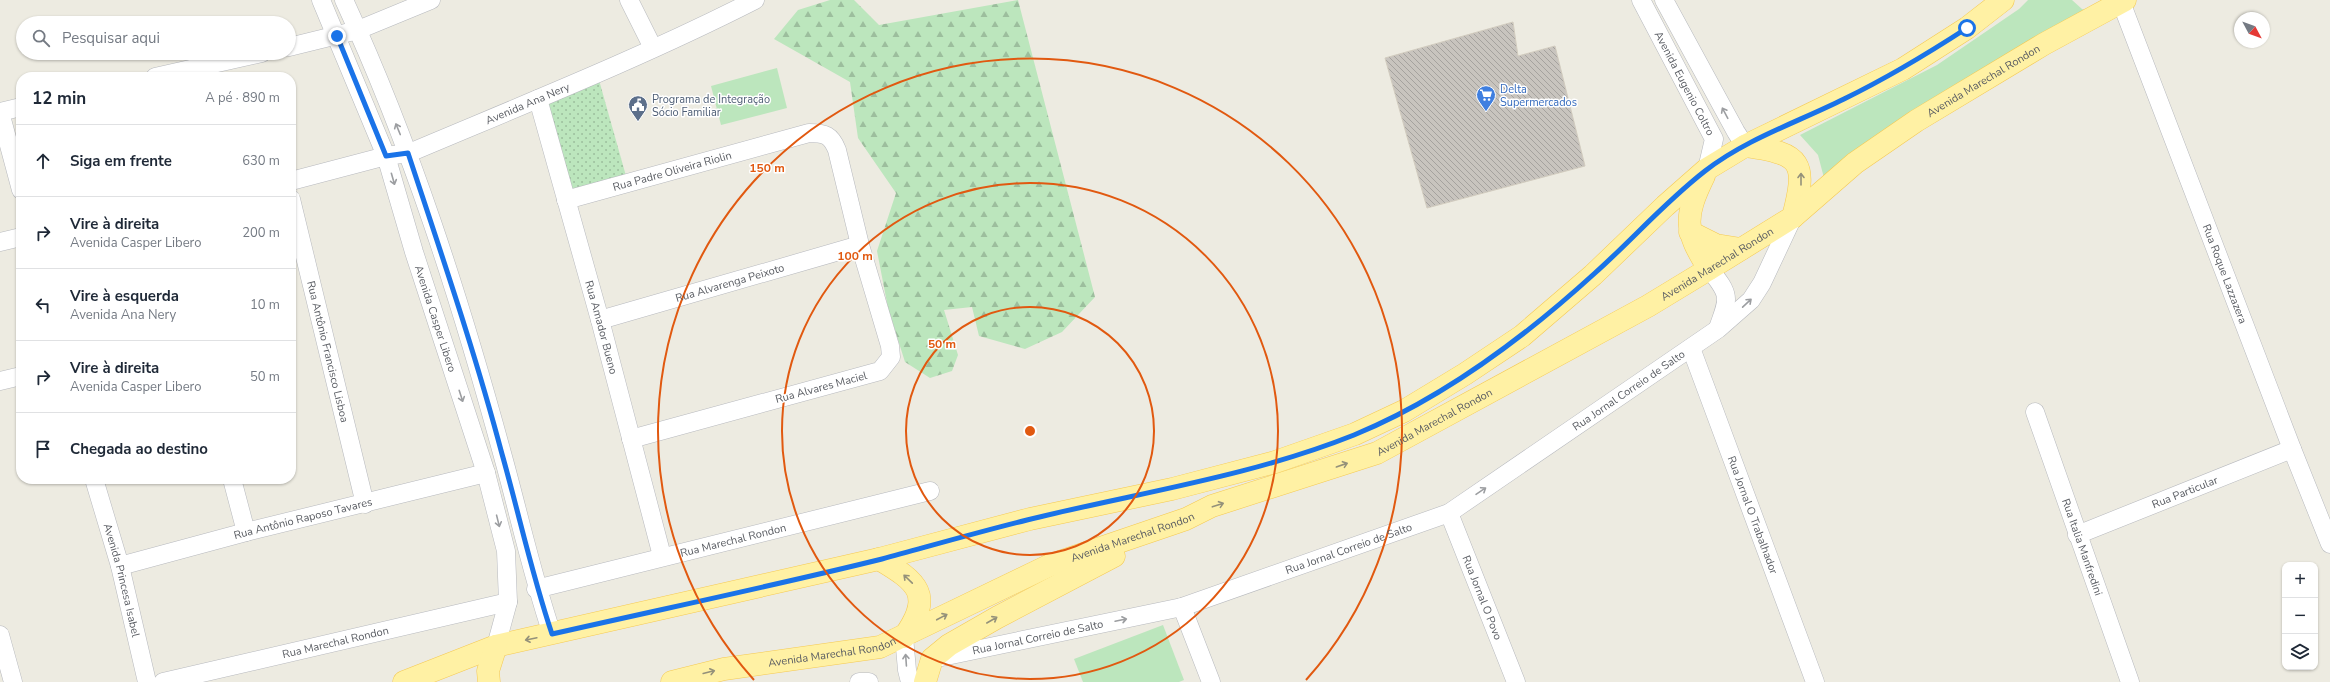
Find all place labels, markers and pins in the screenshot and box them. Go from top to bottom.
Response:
place label: Delta Supermercados [1500,82,1577,110]
supermarket icon: Delta Supermercados [1475,84,1497,112]
place label: Programa de Integração Sócio Familiar [652,92,770,120]
public building icon: Programa de Integração Sócio Familiar [627,94,649,122]
centre of rings [1023,424,1037,438]

